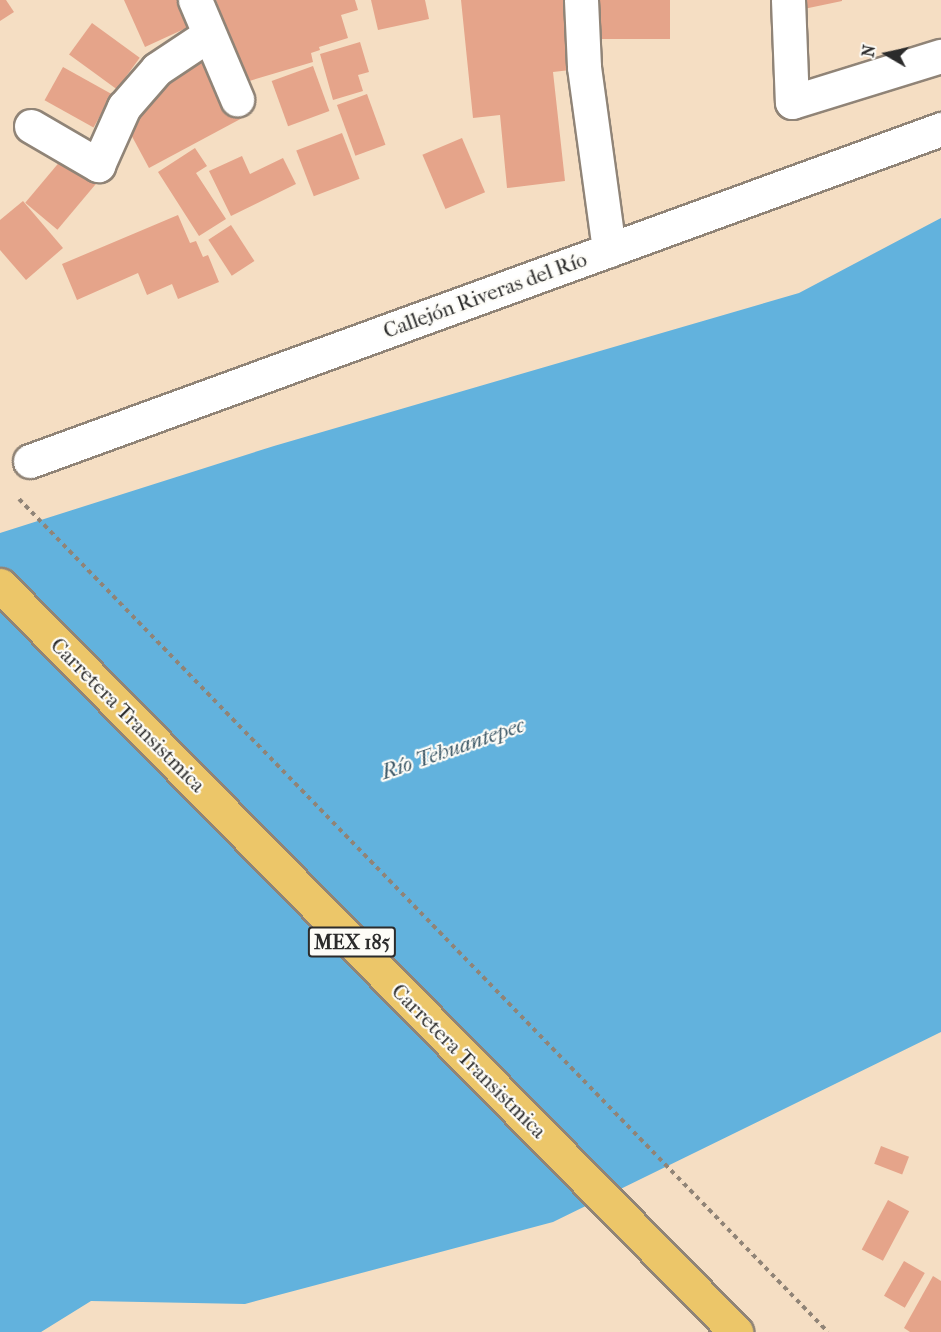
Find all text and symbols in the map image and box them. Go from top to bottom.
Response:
north arrow [857,24,917,84]
text: N [858,44,879,59]
street label: Callejón Riveras del Río [380,246,590,344]
street label: Carretera Transistmica [45,632,211,798]
water label: Río Tehuantepec [378,712,528,786]
road number: MEX 185 [307,925,397,959]
street label: Carretera Transistmica [386,978,552,1144]

